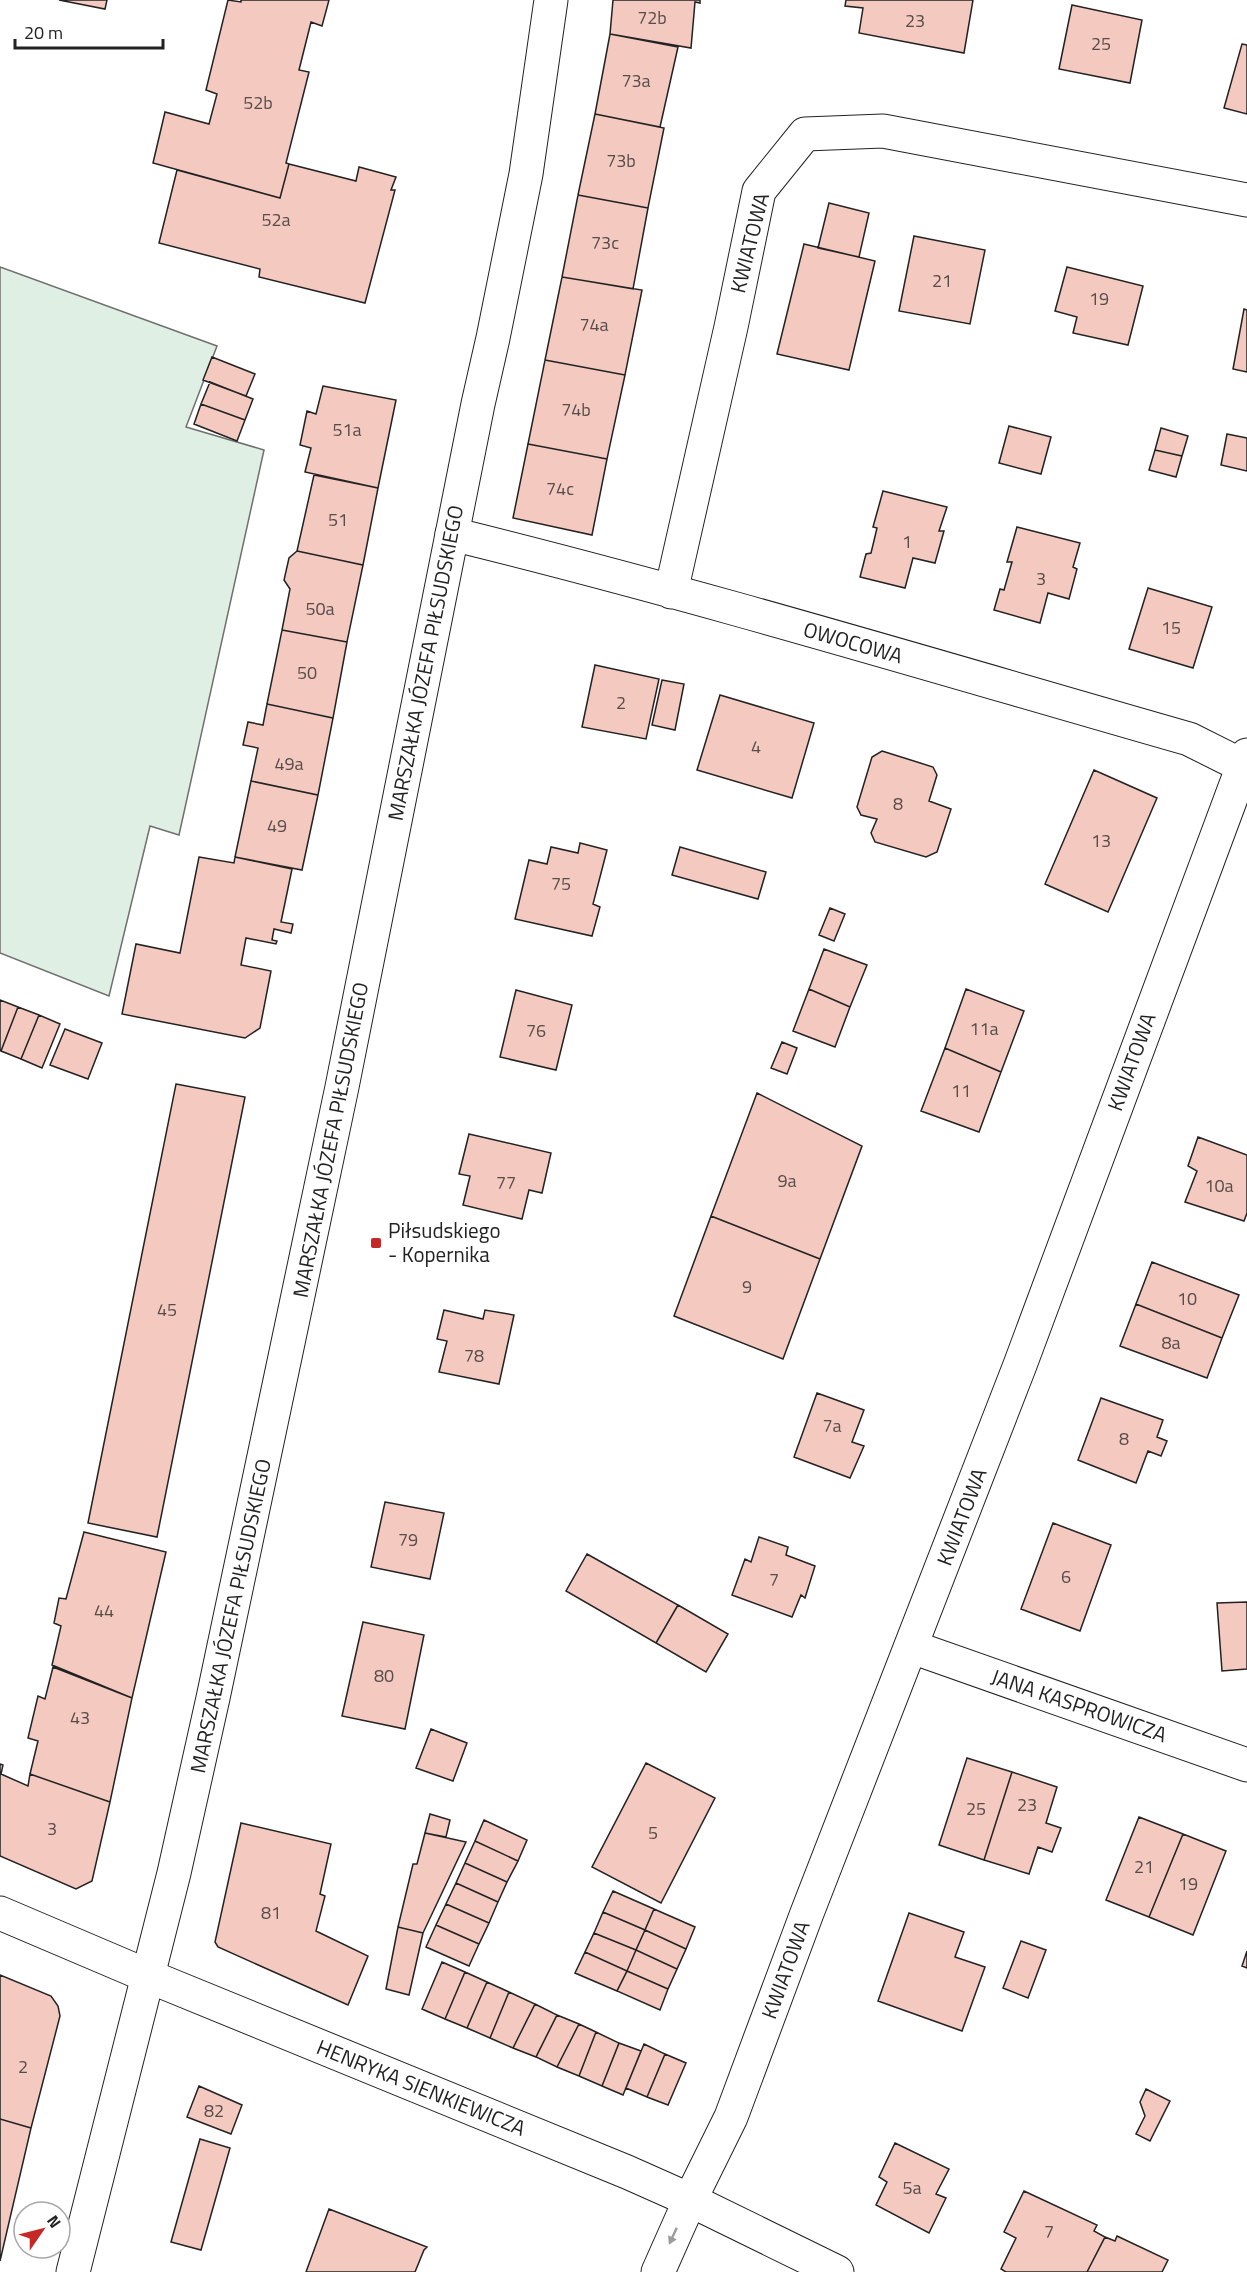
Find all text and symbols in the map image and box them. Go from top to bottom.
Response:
house number: 72b [637,4,667,31]
house number: 23 [905,7,925,34]
scale bar [15,12,164,50]
text: 20 m [24,19,63,46]
house number: 25 [1091,30,1111,57]
house number: 73a [621,67,651,94]
house number: 52b [243,89,273,116]
house number: 73b [606,147,636,174]
street label: KWIATOWA [721,189,777,296]
house number: 52a [261,206,291,233]
house number: 73c [591,229,619,256]
house number: 21 [932,267,952,294]
house number: 19 [1089,285,1109,312]
house number: 74a [579,311,609,338]
house number: 74b [561,396,591,423]
house number: 51a [332,416,362,443]
house number: 74c [546,475,574,502]
street label: MARSZAŁKA JÓZEFA PIŁSUDSKIEGO [379,502,471,823]
house number: 51 [328,506,348,533]
house number: 1 [902,528,912,555]
house number: 3 [1036,565,1046,592]
house number: 50a [305,595,335,622]
street label: OWOCOWA [800,613,907,672]
house number: 15 [1161,614,1181,641]
house number: 50 [297,659,317,686]
house number: 2 [616,689,626,716]
house number: 4 [751,733,761,760]
house number: 49a [274,750,304,777]
house number: 8 [893,790,903,817]
house number: 49 [267,812,287,839]
house number: 13 [1091,827,1111,854]
house number: 75 [551,870,571,897]
street label: MARSZAŁKA JÓZEFA PIŁSUDSKIEGO [284,979,376,1300]
street label: KWIATOWA [1099,1008,1164,1115]
house number: 11a [969,1015,999,1042]
house number: 76 [526,1017,546,1044]
house number: 11 [951,1077,971,1104]
house number: 9a [777,1167,797,1194]
house number: 77 [496,1169,516,1196]
house number: 10a [1204,1172,1234,1199]
place label: Piłsudskiego - Kopernika [388,1214,501,1270]
marker: Piłsudskiego - Kopernika [369,1236,383,1250]
house number: 9 [742,1273,752,1300]
house number: 10 [1177,1285,1197,1312]
house number: 45 [157,1296,177,1323]
house number: 8a [1161,1329,1181,1356]
house number: 78 [464,1342,484,1369]
house number: 7a [822,1412,842,1439]
house number: 8 [1119,1425,1129,1452]
street label: MARSZAŁKA JÓZEFA PIŁSUDSKIEGO [181,1456,279,1776]
street label: KWIATOWA [928,1463,995,1570]
house number: 79 [398,1526,418,1553]
house number: 6 [1061,1563,1071,1590]
house number: 7 [769,1566,779,1593]
house number: 44 [94,1597,114,1624]
street label: JANA KASPROWICZA [987,1660,1172,1750]
house number: 80 [374,1662,394,1689]
house number: 43 [70,1704,90,1731]
house number: 23 [1017,1791,1037,1818]
house number: 25 [966,1795,986,1822]
house number: 3 [47,1815,57,1842]
house number: 5 [648,1819,658,1846]
house number: 21 [1134,1853,1154,1880]
house number: 19 [1178,1870,1198,1897]
house number: 81 [261,1899,281,1926]
street label: KWIATOWA [753,1916,818,2023]
street label: HENRYKA SIENKIEWICZA [312,2030,531,2144]
house number: 2 [18,2053,28,2080]
house number: 82 [204,2097,224,2124]
house number: 5a [902,2174,922,2201]
north arrow [12,2200,72,2260]
text: N [41,2210,67,2233]
house number: 7 [1044,2218,1054,2245]
one-way arrow [669,2227,678,2244]

